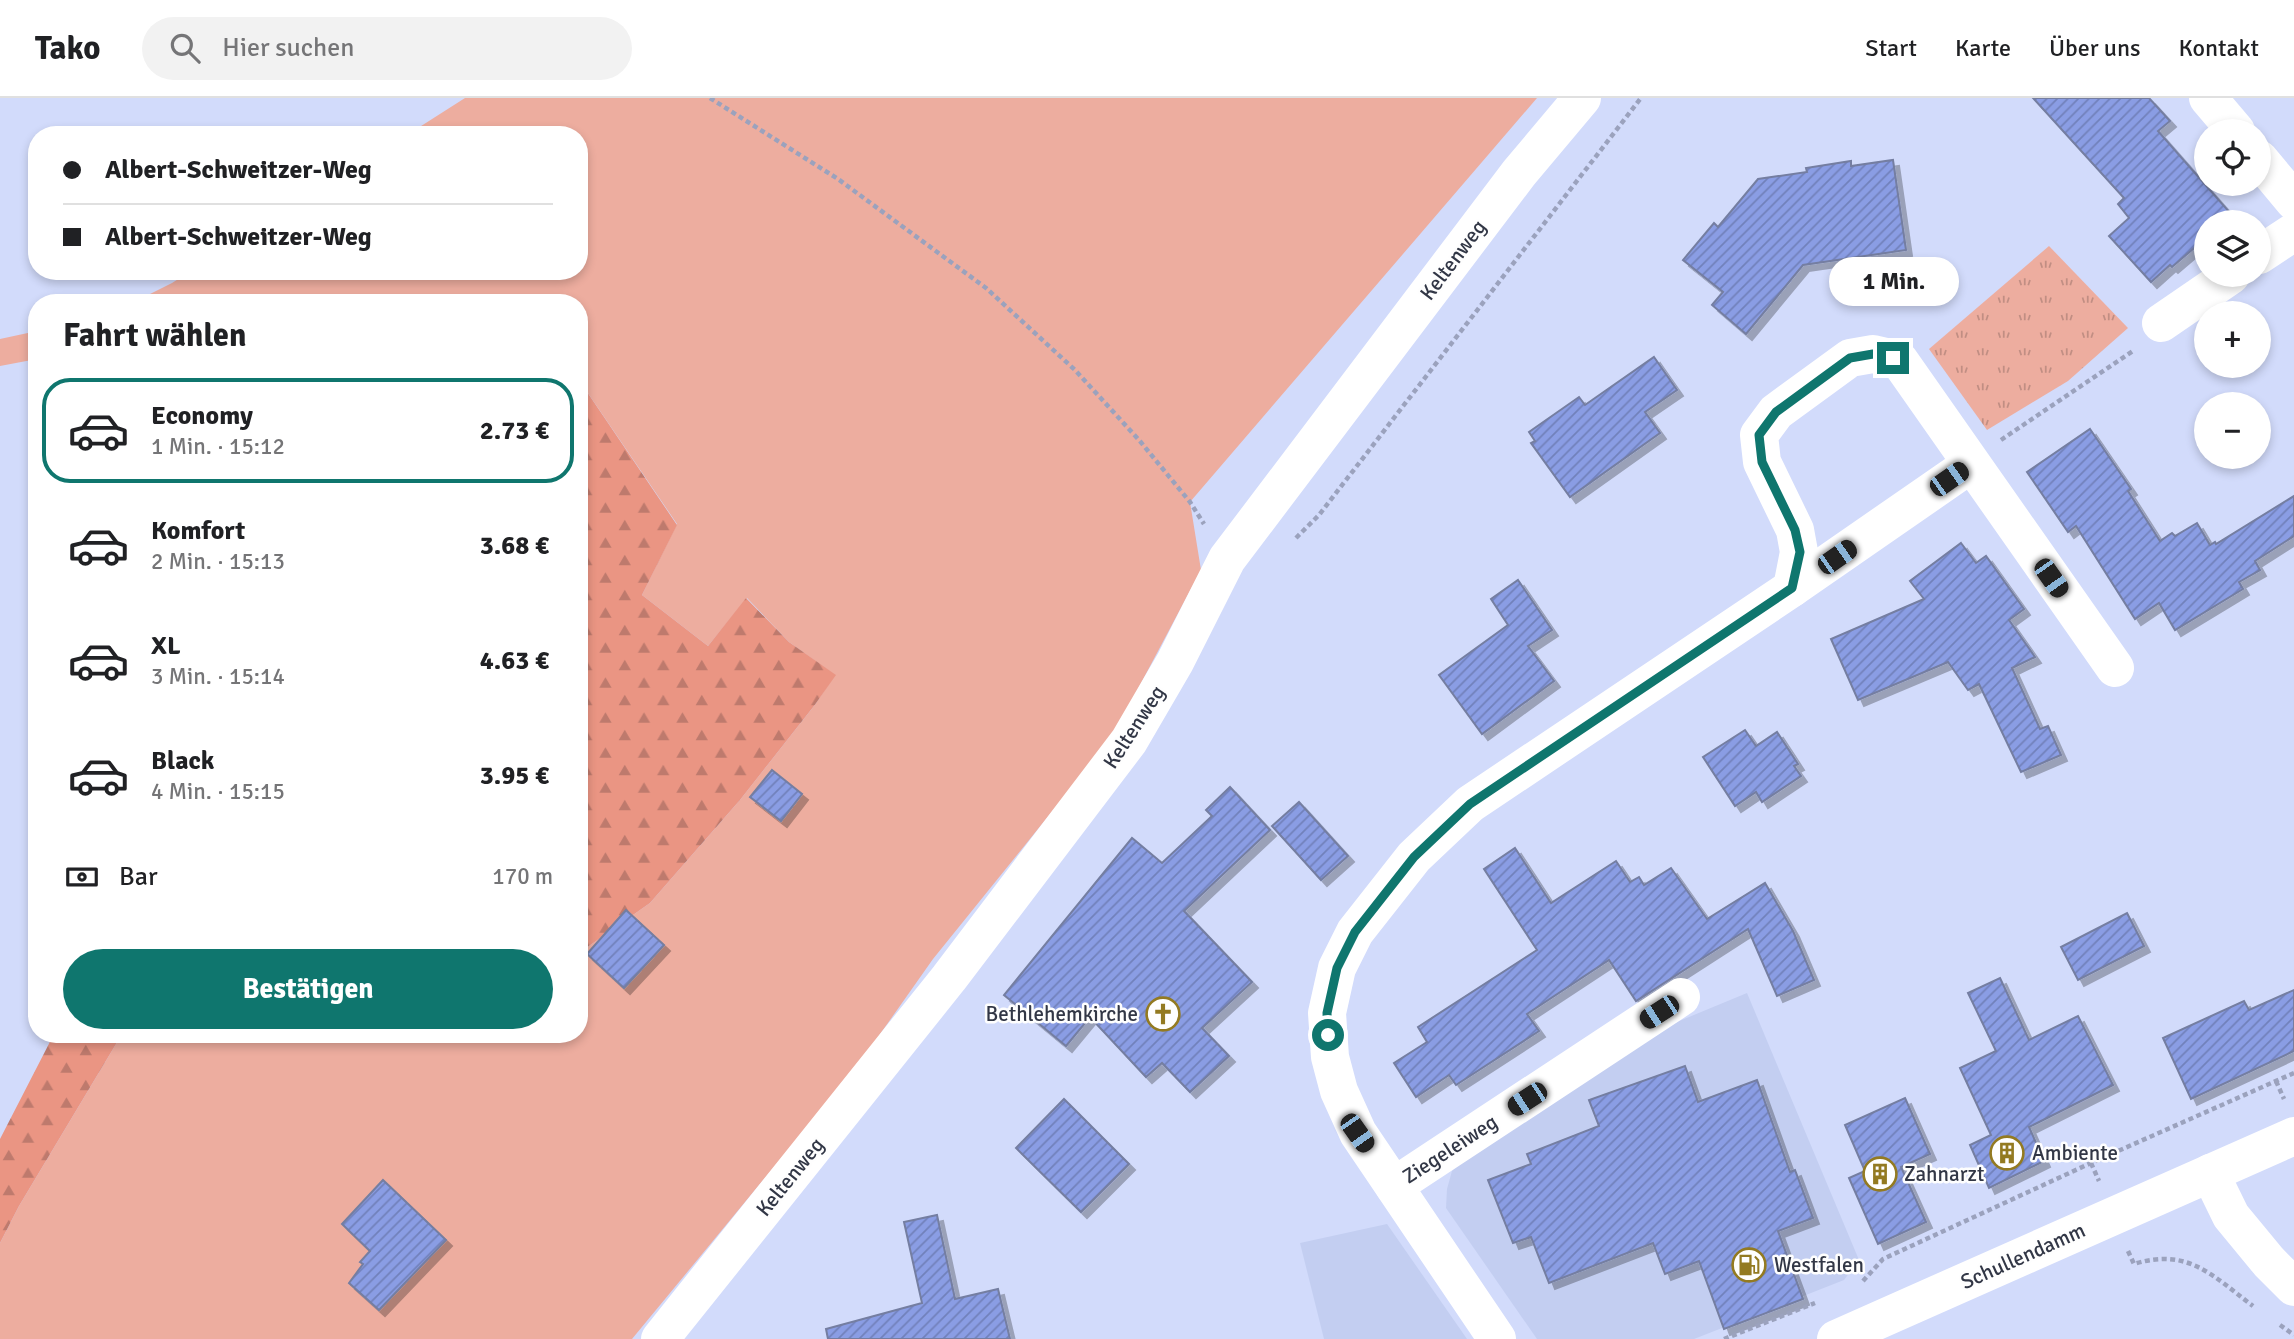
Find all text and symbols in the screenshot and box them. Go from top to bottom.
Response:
search box [142,17,632,80]
text: Tako [35,28,100,69]
icon: search [166,29,204,67]
text: Hier suchen [222,32,354,64]
text: Start [1865,33,1917,63]
text: Karte [1955,33,2011,63]
text: Über uns [2049,33,2141,63]
text: Kontakt [2179,33,2259,63]
map controls [2194,119,2271,469]
button: locate [2194,119,2271,196]
text: Albert-Schweitzer-Weg [105,154,372,186]
button: layers [2194,210,2271,287]
street label: Keltenweg [1414,215,1492,305]
text: Albert-Schweitzer-Weg [105,221,372,253]
callout: 1 Min. [1828,257,1958,306]
text: 1 Min. [1863,267,1925,296]
button: + [2194,301,2271,378]
text: Fahrt wählen [63,316,247,355]
route end [1877,342,1909,374]
button: − [2194,392,2271,469]
icon: car [67,399,130,462]
text: Economy [151,400,253,432]
text: 2.73 € [480,415,549,447]
text: 1 Min. · 15:12 [151,432,285,461]
car [1926,458,1973,500]
icon: car [67,514,130,577]
text: Komfort [151,515,245,547]
text: 3.68 € [480,530,549,562]
car [1814,536,1861,578]
text: 2 Min. · 15:13 [151,547,285,576]
car [2031,555,2072,601]
icon: car [67,629,130,692]
text: XL [151,630,181,662]
text: 4.63 € [480,645,549,677]
text: 3 Min. · 15:14 [151,662,285,691]
street label: Keltenweg [1098,681,1170,773]
icon: car [67,744,130,807]
text: Black [151,745,214,777]
text: 3.95 € [480,760,549,792]
text: 4 Min. · 15:15 [151,777,285,806]
icon: cash [63,858,101,896]
text: Bar [119,861,157,893]
text: 170 m [492,862,553,891]
button: Bestätigen [63,949,553,1029]
car [1636,992,1683,1032]
church icon: Bethlehemkirche [1144,995,1182,1033]
place label: Bethlehemkirche [986,1001,1138,1027]
route start [1312,1019,1344,1051]
car [1504,1079,1551,1119]
street label: Ziegeleiweg [1398,1109,1502,1189]
car [1337,1110,1378,1156]
street label: Keltenweg [750,1132,830,1222]
building icon: Ambiente [1988,1134,2026,1172]
place label: Ambiente [2032,1140,2118,1166]
building icon: Zahnarzt [1861,1155,1899,1193]
place label: Zahnarzt [1904,1161,1984,1187]
street label: Schullendamm [1957,1217,2089,1295]
fuel station icon: Westfalen [1730,1246,1768,1284]
place label: Westfalen [1774,1252,1864,1278]

